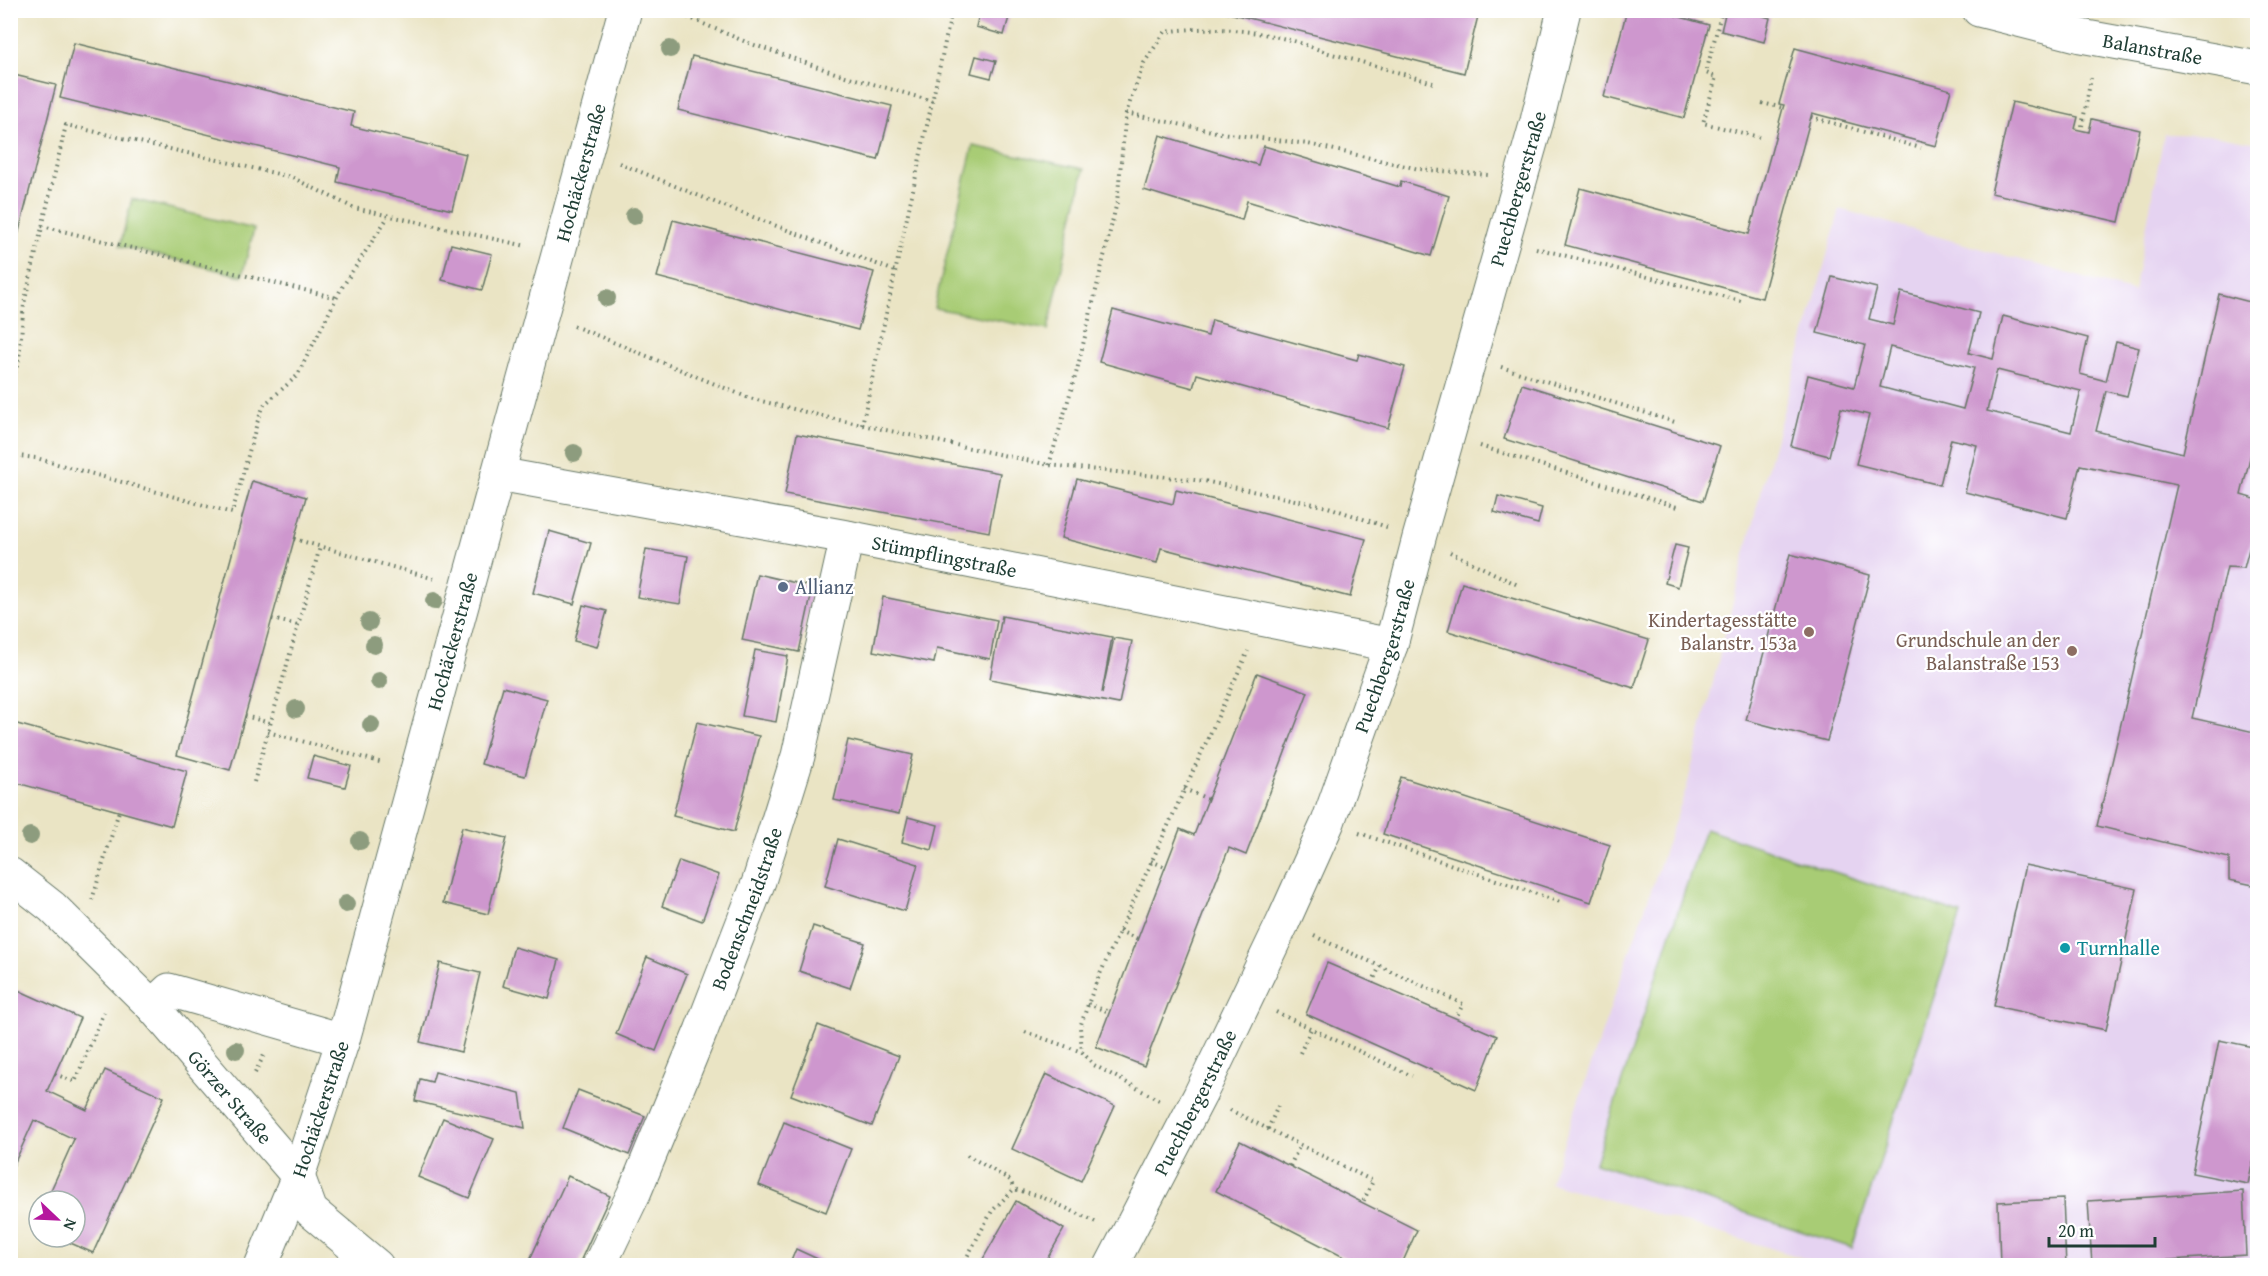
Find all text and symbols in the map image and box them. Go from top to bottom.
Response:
street label: Balanstraße [2101,25,2205,72]
street label: Hochäckerstraße [547,100,613,245]
street label: Puechbergerstraße [1482,108,1553,269]
street label: Stümpflingstraße [870,527,1020,584]
street label: Hochäckerstraße [419,569,484,714]
place label: Allianz [795,572,854,601]
street label: Puechbergerstraße [1346,576,1422,737]
marker: Allianz [776,580,790,594]
place label: Kindertagesstätte Balanstr. 153a [1648,605,1798,657]
marker: Kindertagesstätte Balanstr. 153a [1802,625,1816,639]
place label: Grundschule an der Balanstraße 153 [1896,625,2060,677]
marker: Grundschule an der Balanstraße 153 [2065,644,2079,658]
street label: Bodenschneidstraße [703,824,789,994]
place label: Turnhalle [2077,933,2160,962]
marker: Turnhalle [2058,941,2072,955]
street label: Puechbergerstraße [1146,1024,1243,1180]
street label: Hochäckerstraße [284,1037,356,1181]
street label: Görzer Straße [182,1043,279,1150]
north arrow [27,1189,87,1249]
scale bar [2049,1210,2156,1248]
text: N [58,1215,84,1235]
text: 20 m [2058,1217,2094,1244]

